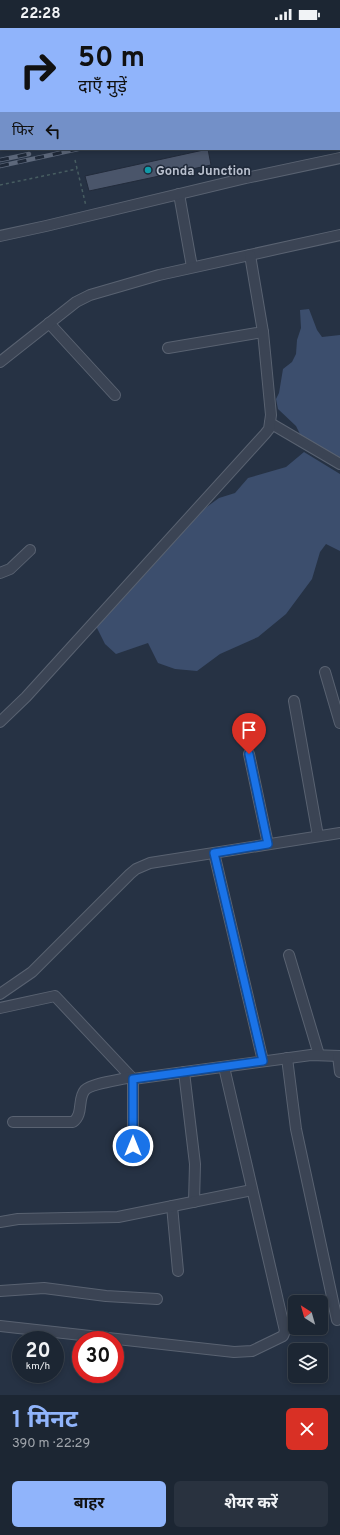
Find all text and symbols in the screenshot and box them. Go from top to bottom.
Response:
text: 22:28 [20,5,61,24]
text: 50 m [78,41,145,77]
icon: right [12,44,64,96]
text: दाएँ मुड़ें [78,76,127,99]
icon: left [42,120,64,142]
text: फिर [12,122,34,141]
place label: Gonda Junction [156,164,251,180]
marker: Gonda Junction [143,165,153,175]
pin [232,713,266,754]
icon: arrive [238,719,260,741]
position arrow [112,1125,154,1167]
north arrow [288,1295,328,1335]
map controls [288,1295,328,1383]
speed limit sign: 30 [72,1331,124,1383]
text: 20 [25,1339,51,1365]
button: layers [288,1343,328,1383]
text: km/h [26,1360,50,1373]
text: 1 मिनट [12,1406,78,1436]
button: close [286,1408,328,1450]
text: 390 m · 22:29 [12,1436,90,1452]
button: बाहर [12,1481,166,1527]
button: शेयर करें [174,1481,328,1527]

